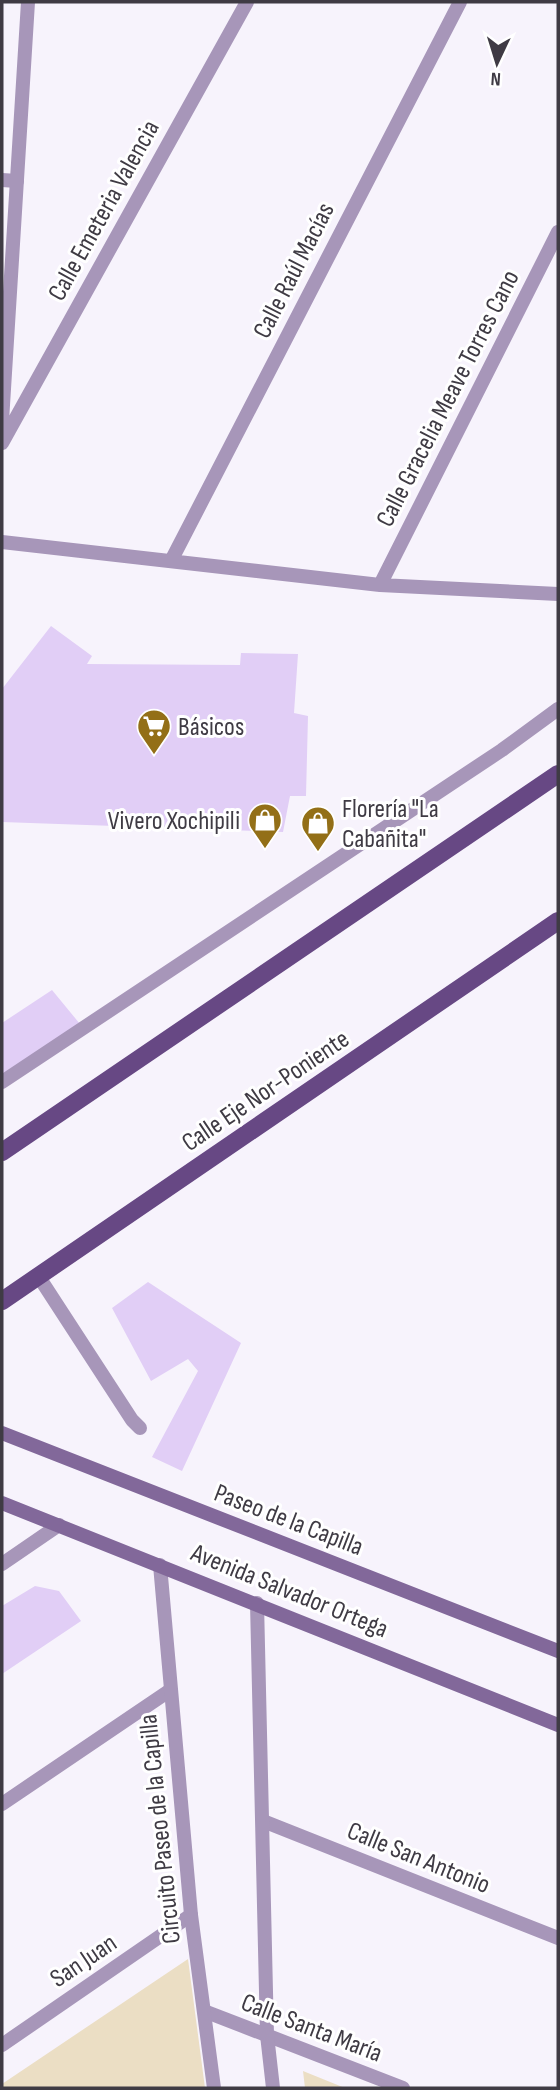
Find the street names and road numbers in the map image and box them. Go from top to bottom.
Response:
street label: Calle Emeteria Valencia [42,115,167,306]
street label: Calle Raúl Macías [247,198,342,344]
street label: Calle Gracelia Meave Torres Cano [370,265,527,532]
street label: Calle Eje Nor-Poniente [176,1024,355,1159]
street label: Paseo de la Capilla [210,1478,367,1563]
street label: Avenida Salvador Ortega [185,1537,392,1645]
street label: Circuito Paseo de la Capilla [133,1713,188,1945]
street label: Calle San Antonio [343,1816,494,1901]
street label: San Juan [45,1928,123,1995]
street label: Calle Santa María [237,1987,386,2069]

